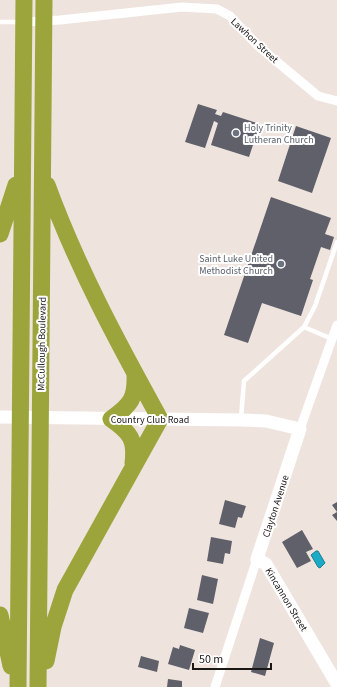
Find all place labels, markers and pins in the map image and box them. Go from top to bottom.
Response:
place label: Holy Trinity Lutheran Church [244,121,314,147]
marker: Holy Trinity Lutheran Church [231,128,241,138]
place label: Saint Luke United Methodist Church [199,252,273,278]
marker: Saint Luke United Methodist Church [276,259,286,269]

